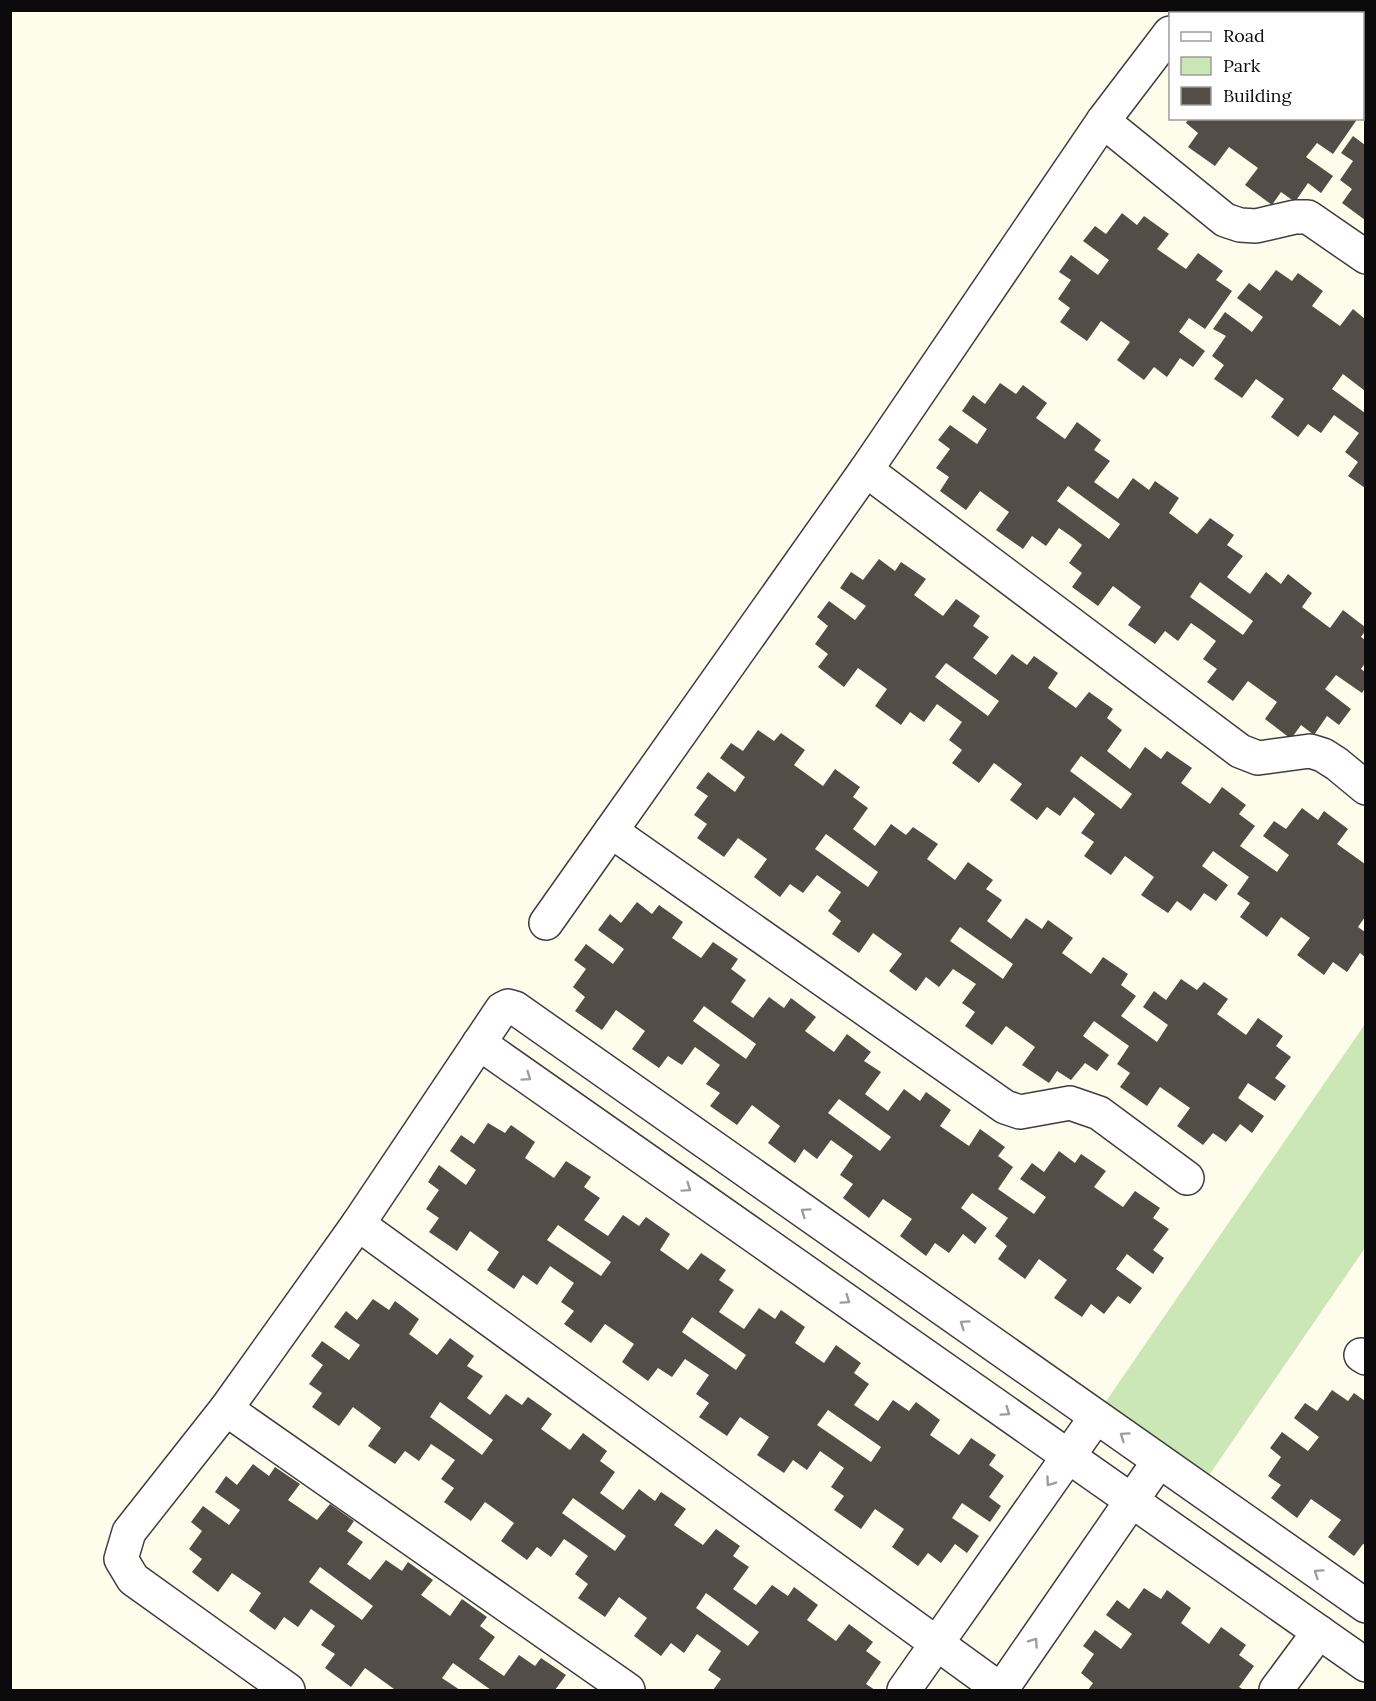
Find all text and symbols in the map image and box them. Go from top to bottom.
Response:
legend [1169,12,1364,120]
text: Road [1223,24,1265,47]
text: Park [1223,54,1261,77]
text: Building [1223,84,1293,107]
one-way arrow [520,1070,531,1081]
one-way arrow [680,1181,691,1192]
one-way arrow [800,1208,811,1219]
one-way arrow [840,1293,851,1304]
one-way arrow [960,1320,971,1331]
one-way arrow [1000,1405,1011,1416]
one-way arrow [1119,1432,1130,1443]
one-way arrow [1046,1475,1057,1486]
one-way arrow [1313,1569,1324,1580]
one-way arrow [1027,1638,1038,1649]

